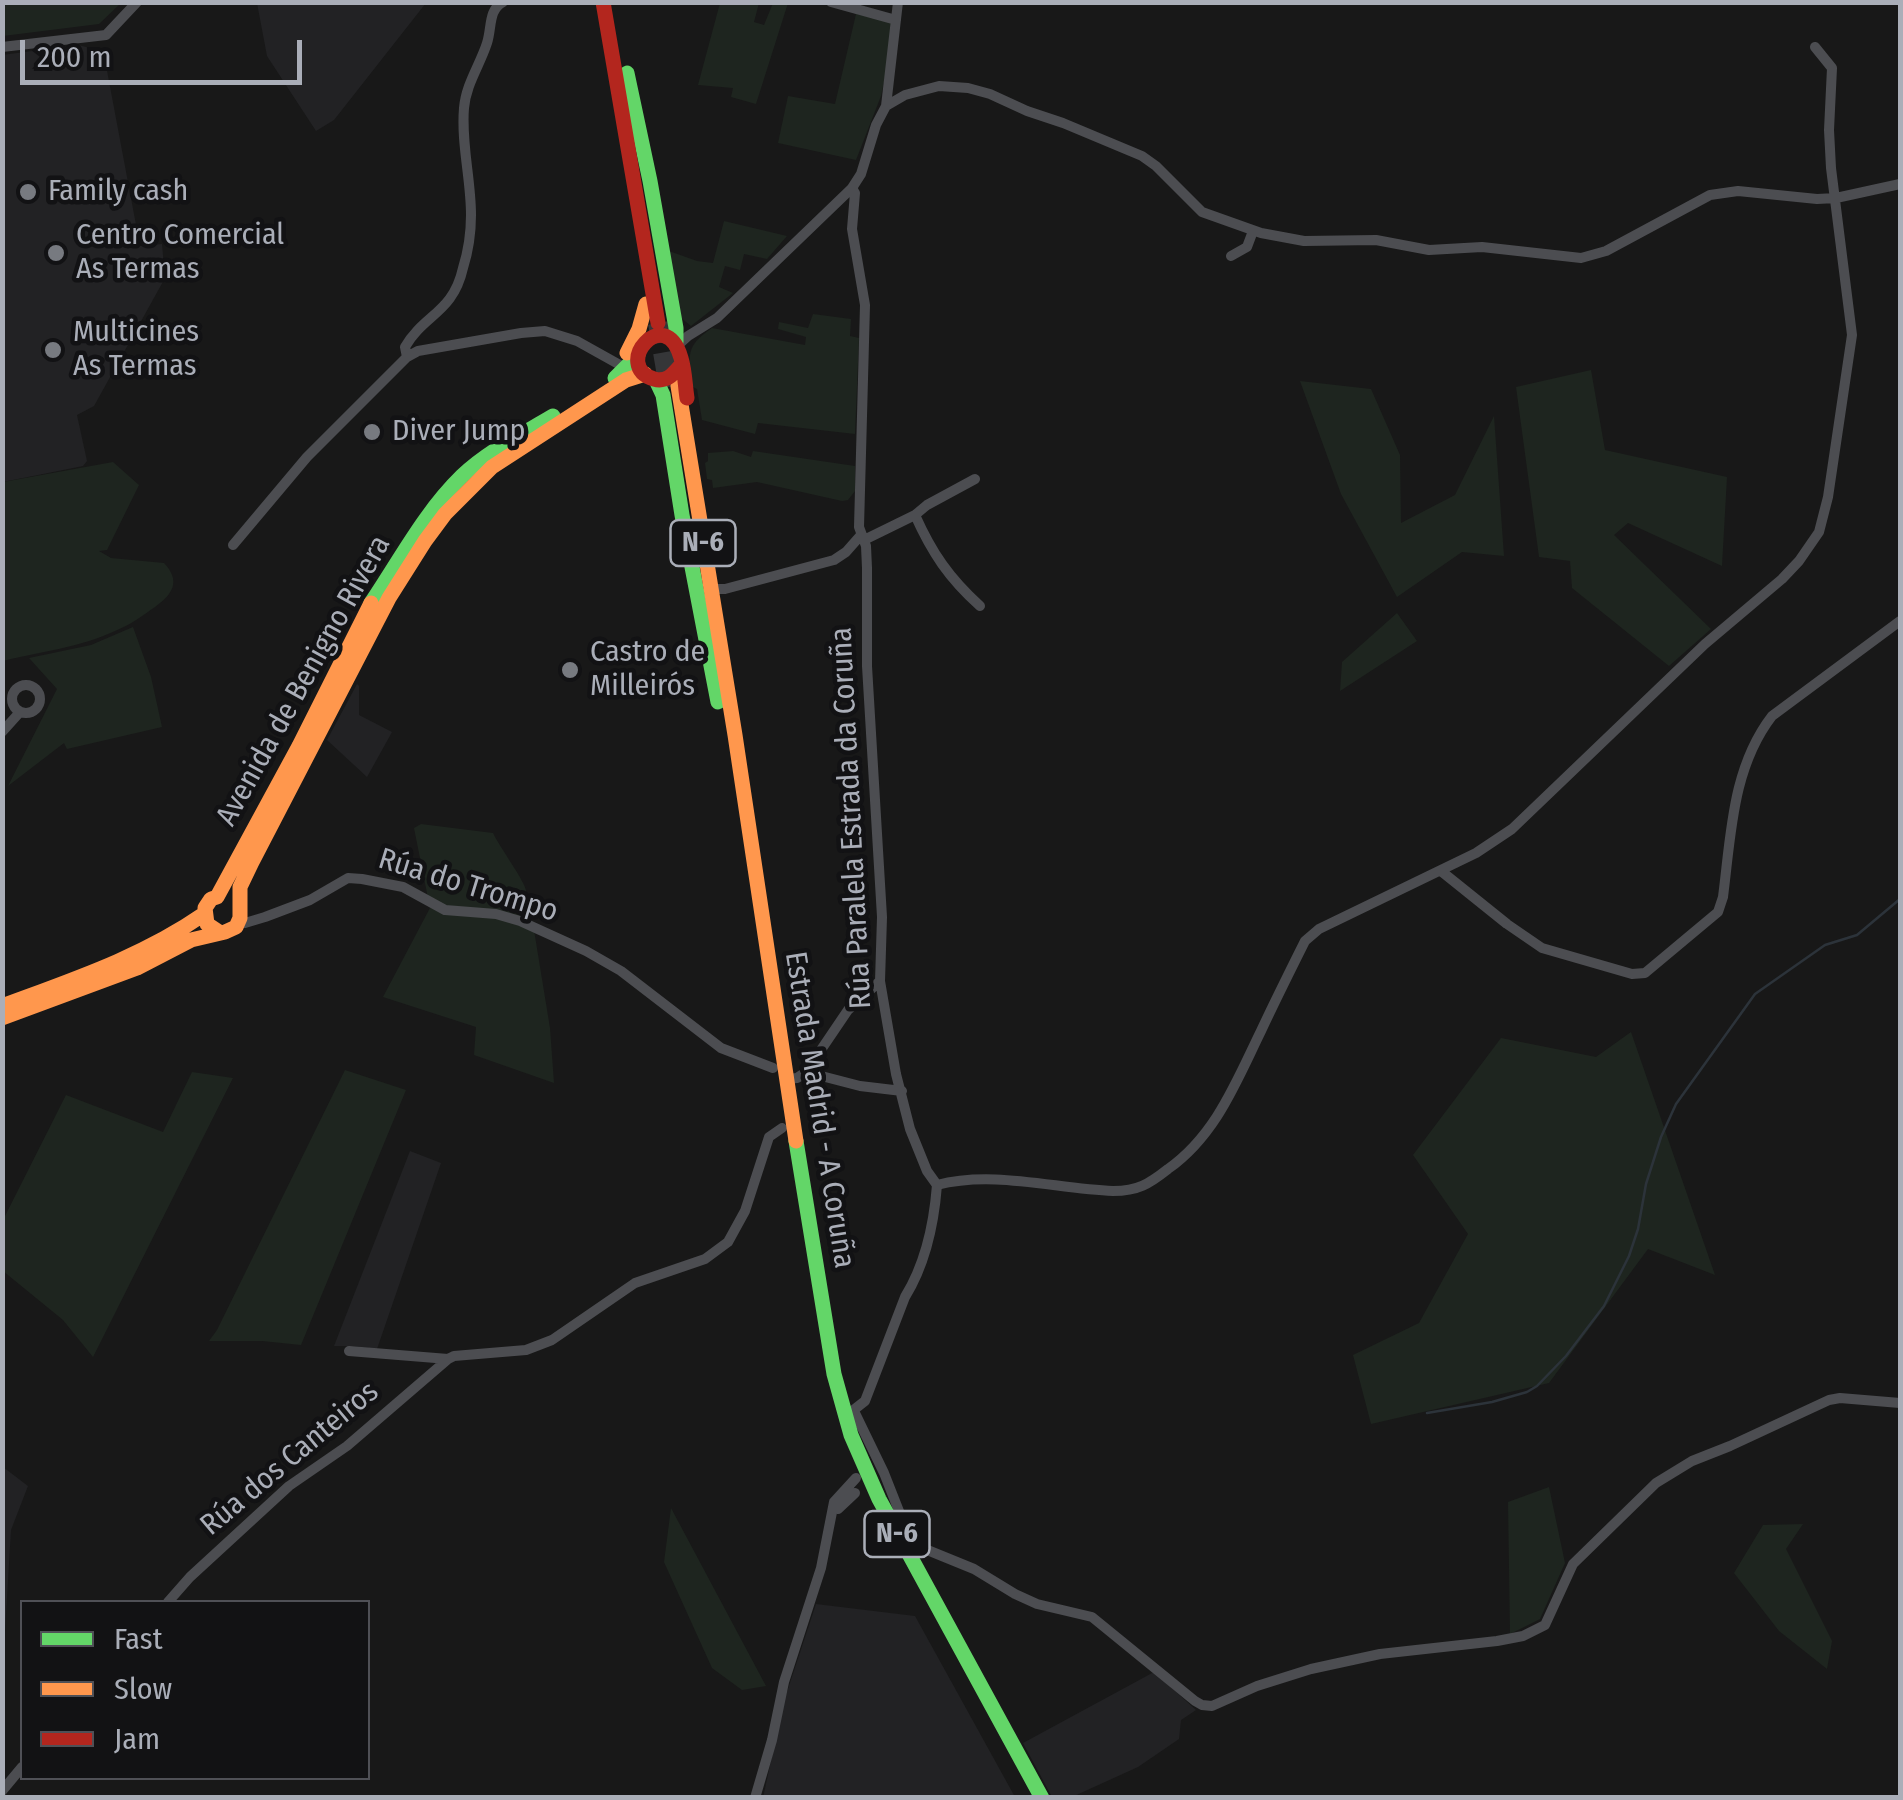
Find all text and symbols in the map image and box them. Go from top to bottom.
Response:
scale bar [25,20,308,82]
text: 200 m [37,39,112,75]
place label: Family cash [48,174,188,210]
marker: Family cash [17,181,39,203]
place label: Centro Comercial As Termas [76,218,284,288]
marker: Centro Comercial As Termas [45,242,67,264]
place label: Multicines As Termas [73,315,199,386]
marker: Multicines As Termas [42,339,64,361]
place label: Diver Jump [392,414,525,450]
marker: Diver Jump [361,421,383,443]
road number: N-6 [670,520,736,566]
street label: Avenida de Benigno Rivera [209,529,399,833]
street label: Rúa Paralela Estrada da Coruña [824,626,880,1010]
place label: Castro de Milleirós [590,635,705,706]
marker: Castro de Milleirós [559,659,581,681]
street label: Rúa do Trompo [374,842,562,930]
street label: Estrada Madrid - A Coruña [776,949,862,1271]
street label: Rúa dos Canteiros [194,1374,386,1544]
road number: N-6 [864,1511,930,1557]
legend [20,1600,370,1780]
text: Fast [114,1621,162,1657]
text: Slow [114,1671,172,1707]
text: Jam [114,1721,160,1757]

